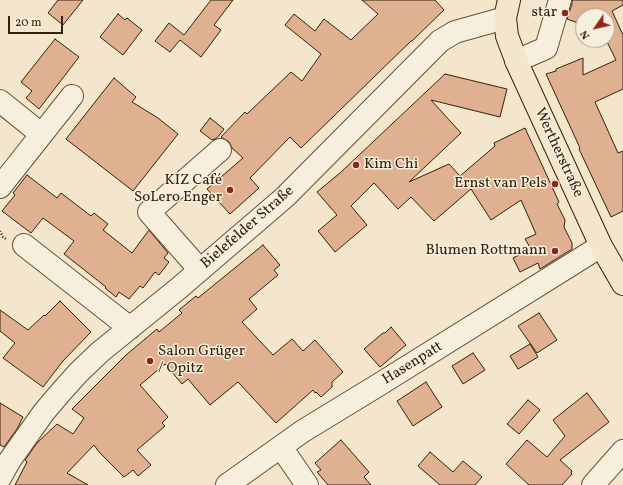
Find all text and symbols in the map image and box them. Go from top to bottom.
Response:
place label: star [532,4,557,22]
scale bar [10,8,65,34]
marker: star [560,8,570,18]
north arrow [575,8,615,48]
text: 20 m [15,15,42,31]
text: N [577,27,594,42]
street label: Wertherstraße [529,106,587,200]
place label: Kim Chi [364,156,418,174]
marker: Kim Chi [351,160,361,170]
place label: KIZ Café SoLero Enger [134,172,222,207]
place label: Ernst van Pels [454,175,547,193]
marker: Ernst van Pels [550,179,560,189]
street label: Bielefelder Straße [198,183,298,273]
marker: KIZ Café SoLero Enger [225,185,235,195]
place label: Blumen Rottmann [425,242,547,260]
marker: Blumen Rottmann [550,246,560,256]
street label: Hasenpatt [380,338,446,390]
place label: Salon Grüger / Opitz [158,343,245,378]
marker: Salon Grüger / Opitz [145,356,155,366]

